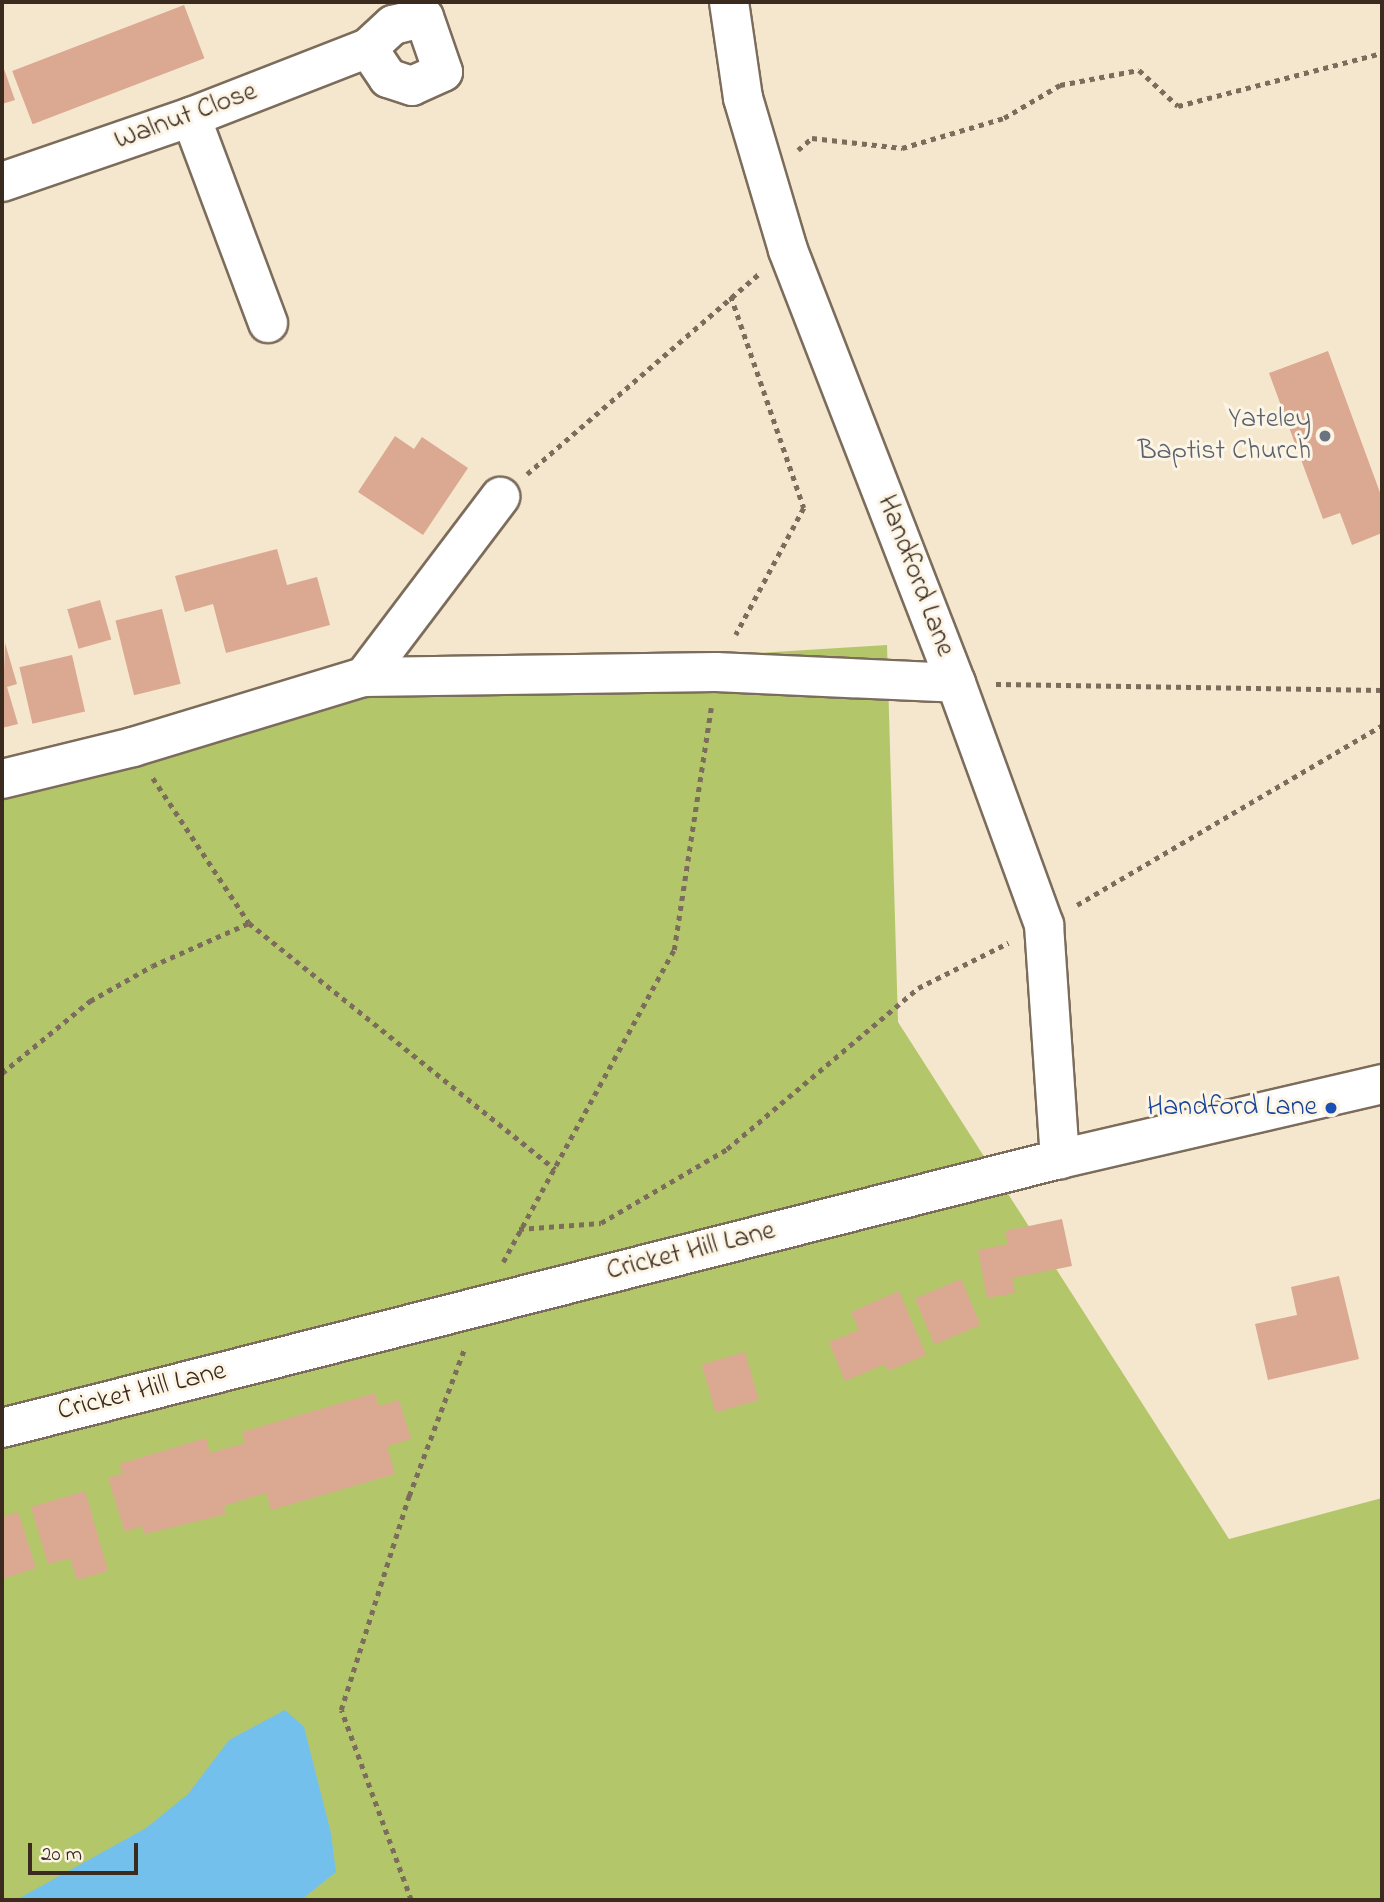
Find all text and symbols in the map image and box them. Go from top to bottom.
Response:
street label: Walnut Close [110,76,262,158]
place label: Yateley Baptist Church [1138,403,1311,469]
marker: Yateley Baptist Church [1317,428,1333,444]
street label: Handford Lane [869,491,961,661]
place label: Handford Lane [1147,1091,1317,1125]
marker: Handford Lane [1323,1100,1339,1116]
street label: Cricket Hill Lane [603,1215,779,1289]
street label: Cricket Hill Lane [54,1355,230,1429]
scale bar [32,1828,142,1872]
text: 20 m [41,1840,82,1870]

